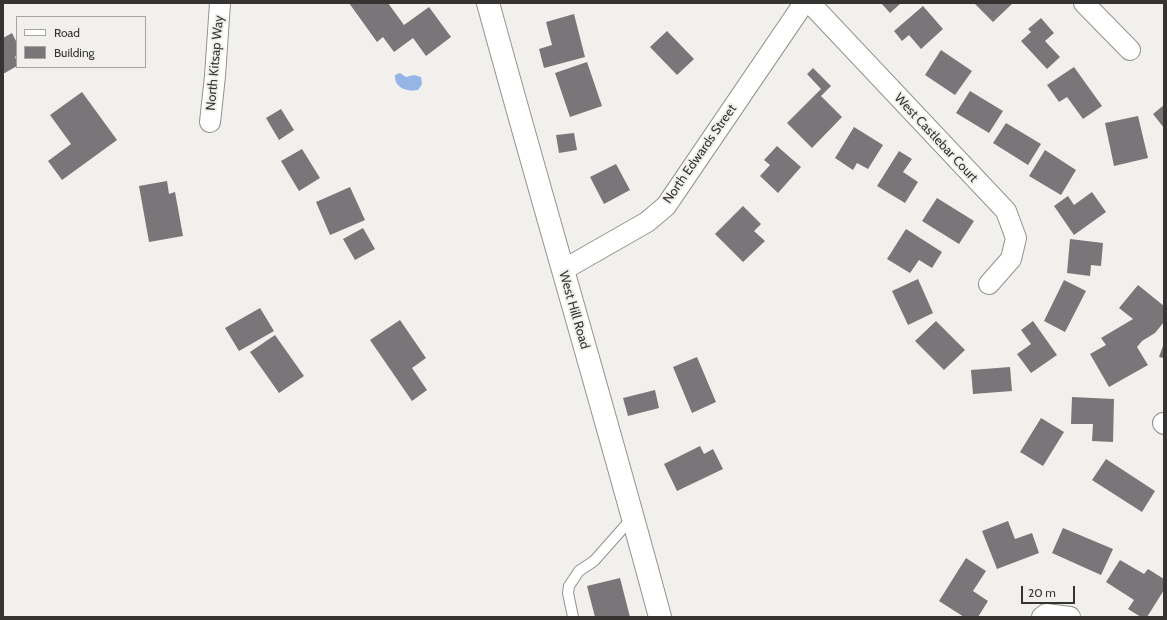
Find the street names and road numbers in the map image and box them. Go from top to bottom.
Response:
street label: North Kitsap Way [203,15,227,111]
street label: West Castlebar Court [891,90,981,186]
street label: North Edwards Street [660,101,740,207]
street label: West Hill Road [555,269,593,351]

